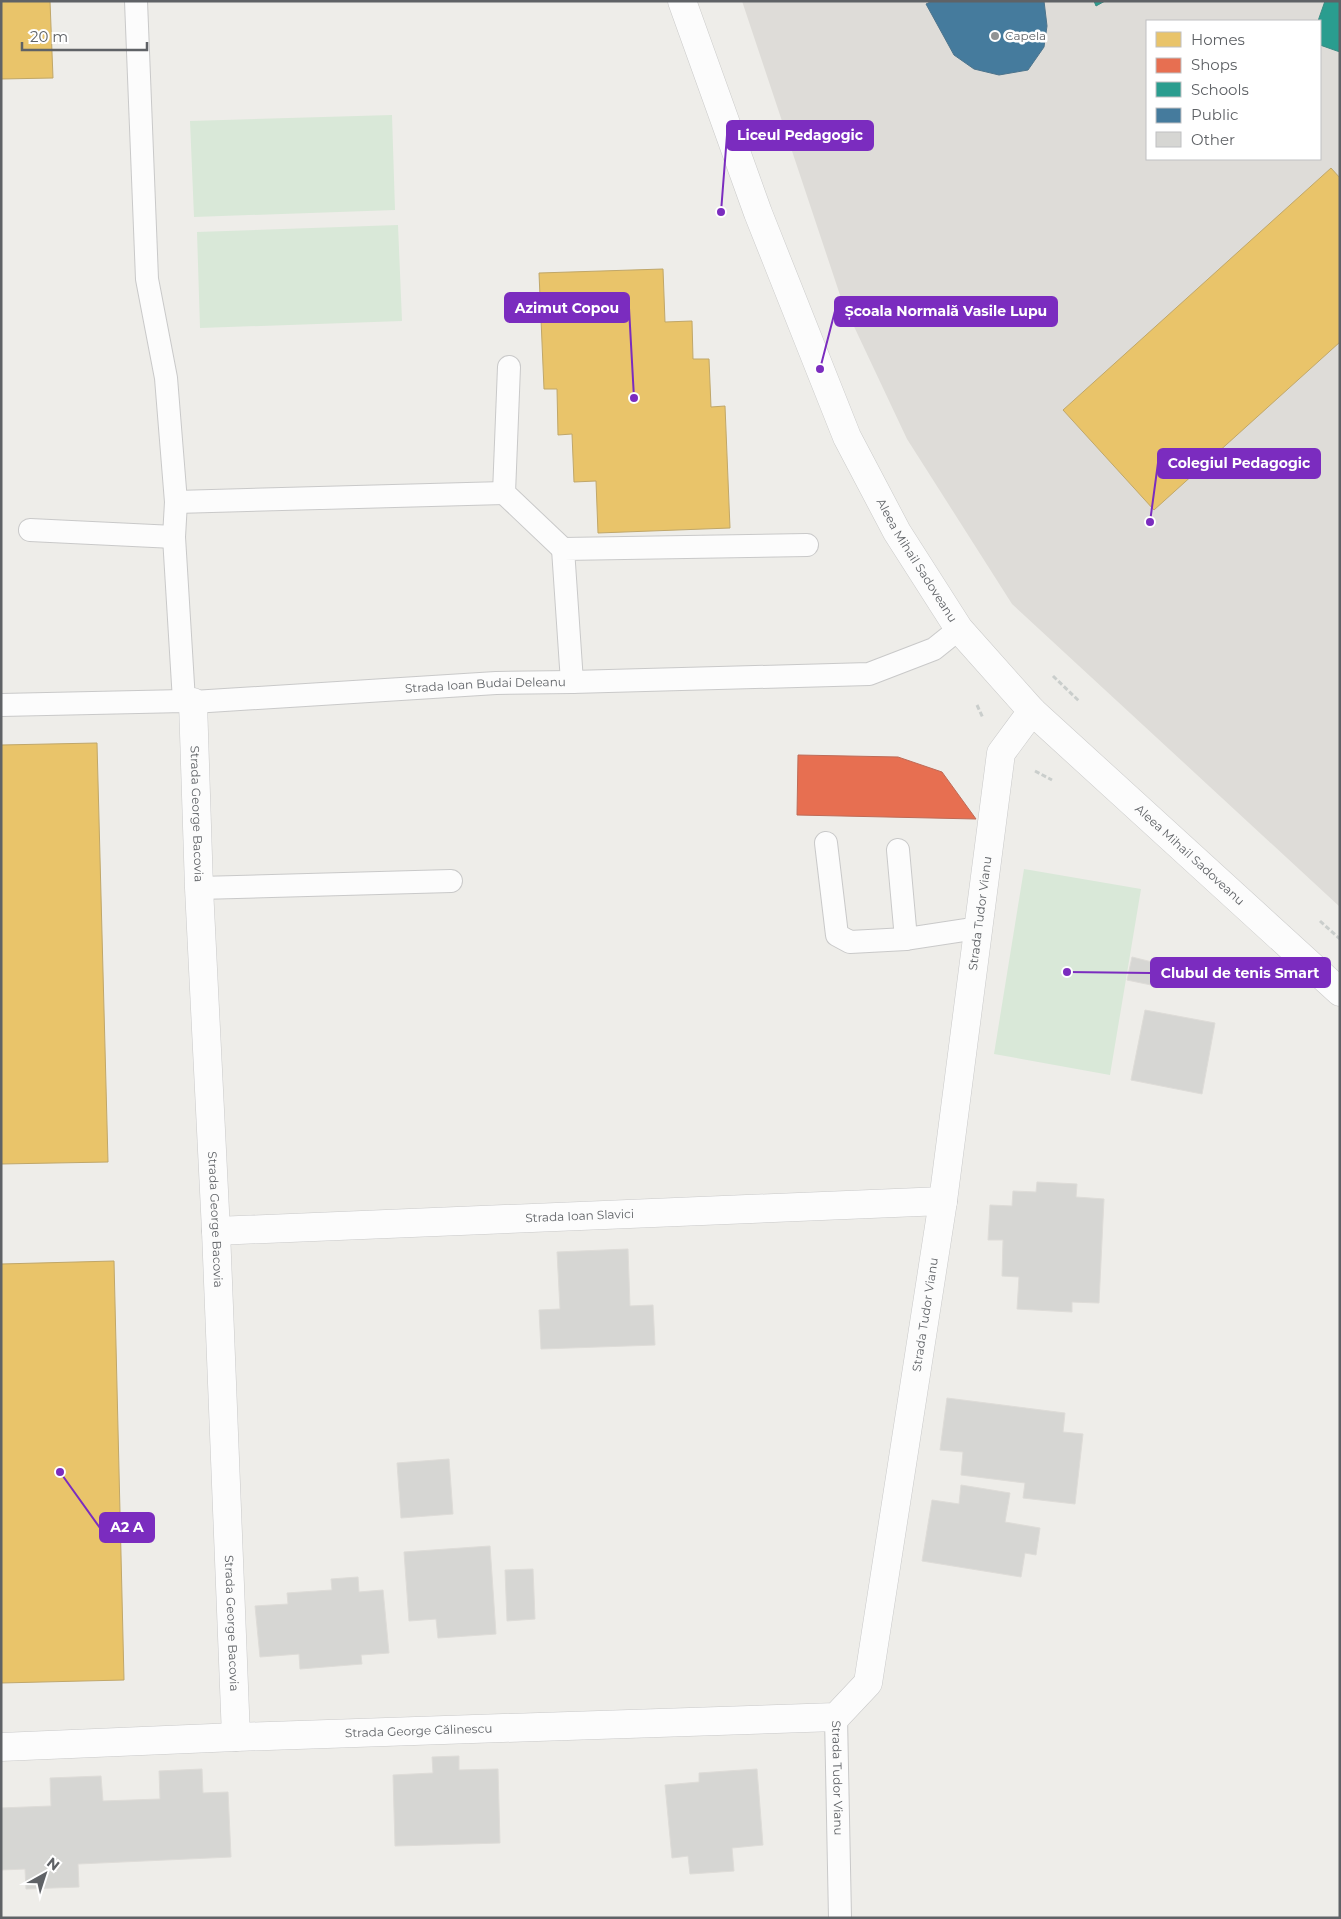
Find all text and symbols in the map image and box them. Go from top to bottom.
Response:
scale bar [22,20,148,52]
legend [1146,20,1321,160]
text: 20 m [30,27,68,46]
place label: Capela [1005,28,1046,43]
marker: Capela [989,30,1001,42]
text: Homes [1191,30,1245,49]
text: Shops [1191,55,1237,74]
text: Schools [1191,80,1249,99]
text: Public [1191,105,1239,124]
callout: Liceul Pedagogic [727,121,873,150]
text: Liceul Pedagogic [737,126,864,144]
text: Other [1191,130,1235,149]
callout: Azimut Copou [505,293,629,322]
callout: Școala Normală Vasile Lupu [835,297,1057,326]
text: Azimut Copou [514,299,619,317]
text: Școala Normală Vasile Lupu [845,302,1047,321]
callout: Colegiul Pedagogic [1158,449,1320,478]
text: Colegiul Pedagogic [1168,454,1311,472]
street label: Aleea Mihail Sadoveanu [874,496,961,625]
street label: Strada Ioan Budai Deleanu [404,674,566,696]
street label: Strada George Bacovia [187,745,207,882]
street label: Aleea Mihail Sadoveanu [1132,801,1248,908]
street label: Strada Tudor Vianu [965,855,995,971]
callout: Clubul de tenis Smart [1151,958,1330,987]
text: Clubul de tenis Smart [1161,964,1319,982]
street label: Strada George Bacovia [205,1151,226,1288]
street label: Strada Ioan Slavici [525,1206,634,1225]
street label: Strada Tudor Vianu [909,1257,941,1373]
callout: A2 A [100,1513,154,1542]
text: A2 A [109,1518,144,1536]
street label: Strada George Bacovia [222,1555,242,1692]
street label: Strada George Călinescu [345,1720,493,1740]
street label: Strada Tudor Vianu [829,1720,846,1836]
north arrow [20,1849,70,1899]
text: N [43,1853,63,1874]

